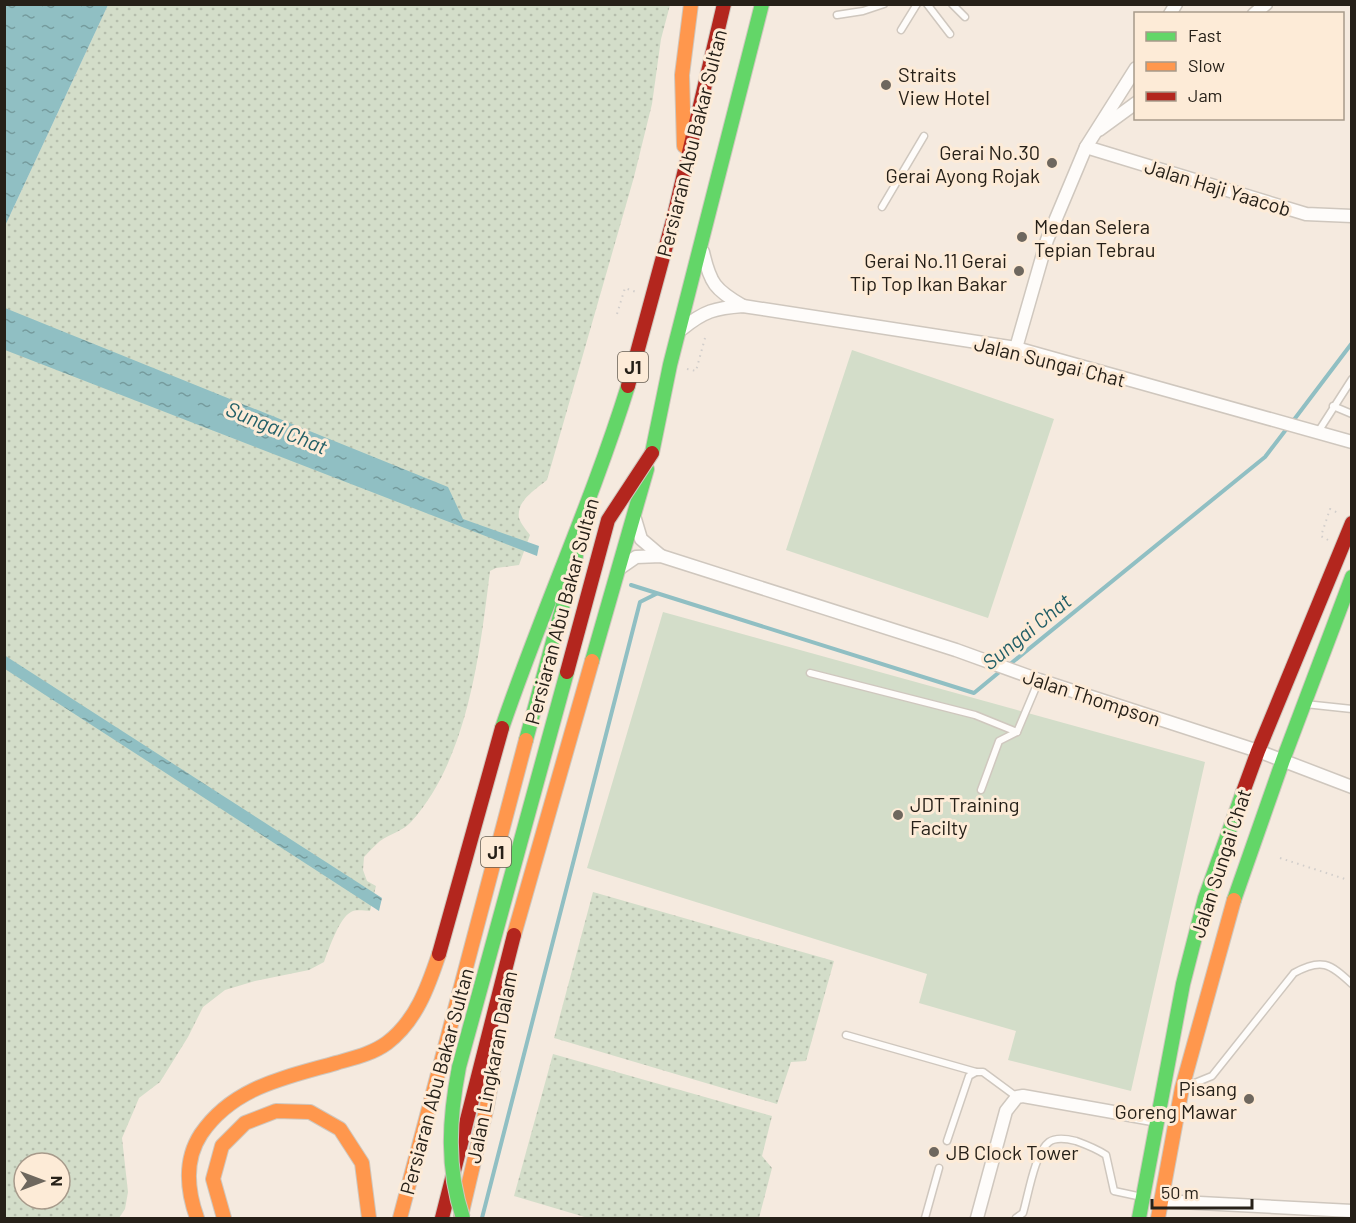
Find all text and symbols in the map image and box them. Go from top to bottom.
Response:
legend [1134,12,1344,120]
text: Fast [1188,24,1222,46]
street label: Persiaran Abu Bakar Sultan [651,27,731,259]
text: Slow [1188,54,1225,76]
place label: Straits View Hotel [898,62,990,109]
marker: Straits View Hotel [879,78,893,92]
text: Jam [1188,84,1222,106]
place label: Gerai No.30 Gerai Ayong Rojak [885,140,1040,187]
street label: Jalan Haji Yaacob [1142,153,1294,221]
marker: Gerai No.30 Gerai Ayong Rojak [1045,156,1059,170]
place label: Medan Selera Tepian Tebrau [1034,214,1156,261]
marker: Medan Selera Tepian Tebrau [1015,230,1029,244]
place label: Gerai No.11 Gerai Tip Top Ikan Bakar [850,248,1007,295]
marker: Gerai No.11 Gerai Tip Top Ikan Bakar [1012,264,1026,278]
street label: Jalan Sungai Chat [972,331,1128,391]
road number: J1 [618,352,648,382]
water label: Sungai Chat [223,395,332,459]
street label: Persiaran Abu Bakar Sultan [519,495,603,727]
water label: Sungai Chat [977,587,1076,674]
street label: Jalan Thompson [1020,663,1164,731]
street label: Jalan Sungai Chat [1185,786,1255,940]
place label: JDT Training Facilty [910,792,1019,839]
marker: JDT Training Facilty [891,808,905,822]
road number: J1 [481,837,511,867]
street label: Persiaran Abu Bakar Sultan [394,965,478,1197]
street label: Jalan Lingkaran Dalam [461,969,521,1165]
place label: Pisang Goreng Mawar [1114,1076,1237,1123]
marker: Pisang Goreng Mawar [1242,1092,1256,1106]
place label: JB Clock Tower [946,1140,1079,1164]
marker: JB Clock Tower [927,1145,941,1159]
north arrow [12,1151,72,1211]
scale bar [1152,1172,1252,1210]
text: N [48,1176,67,1186]
text: 50 m [1161,1181,1199,1203]

